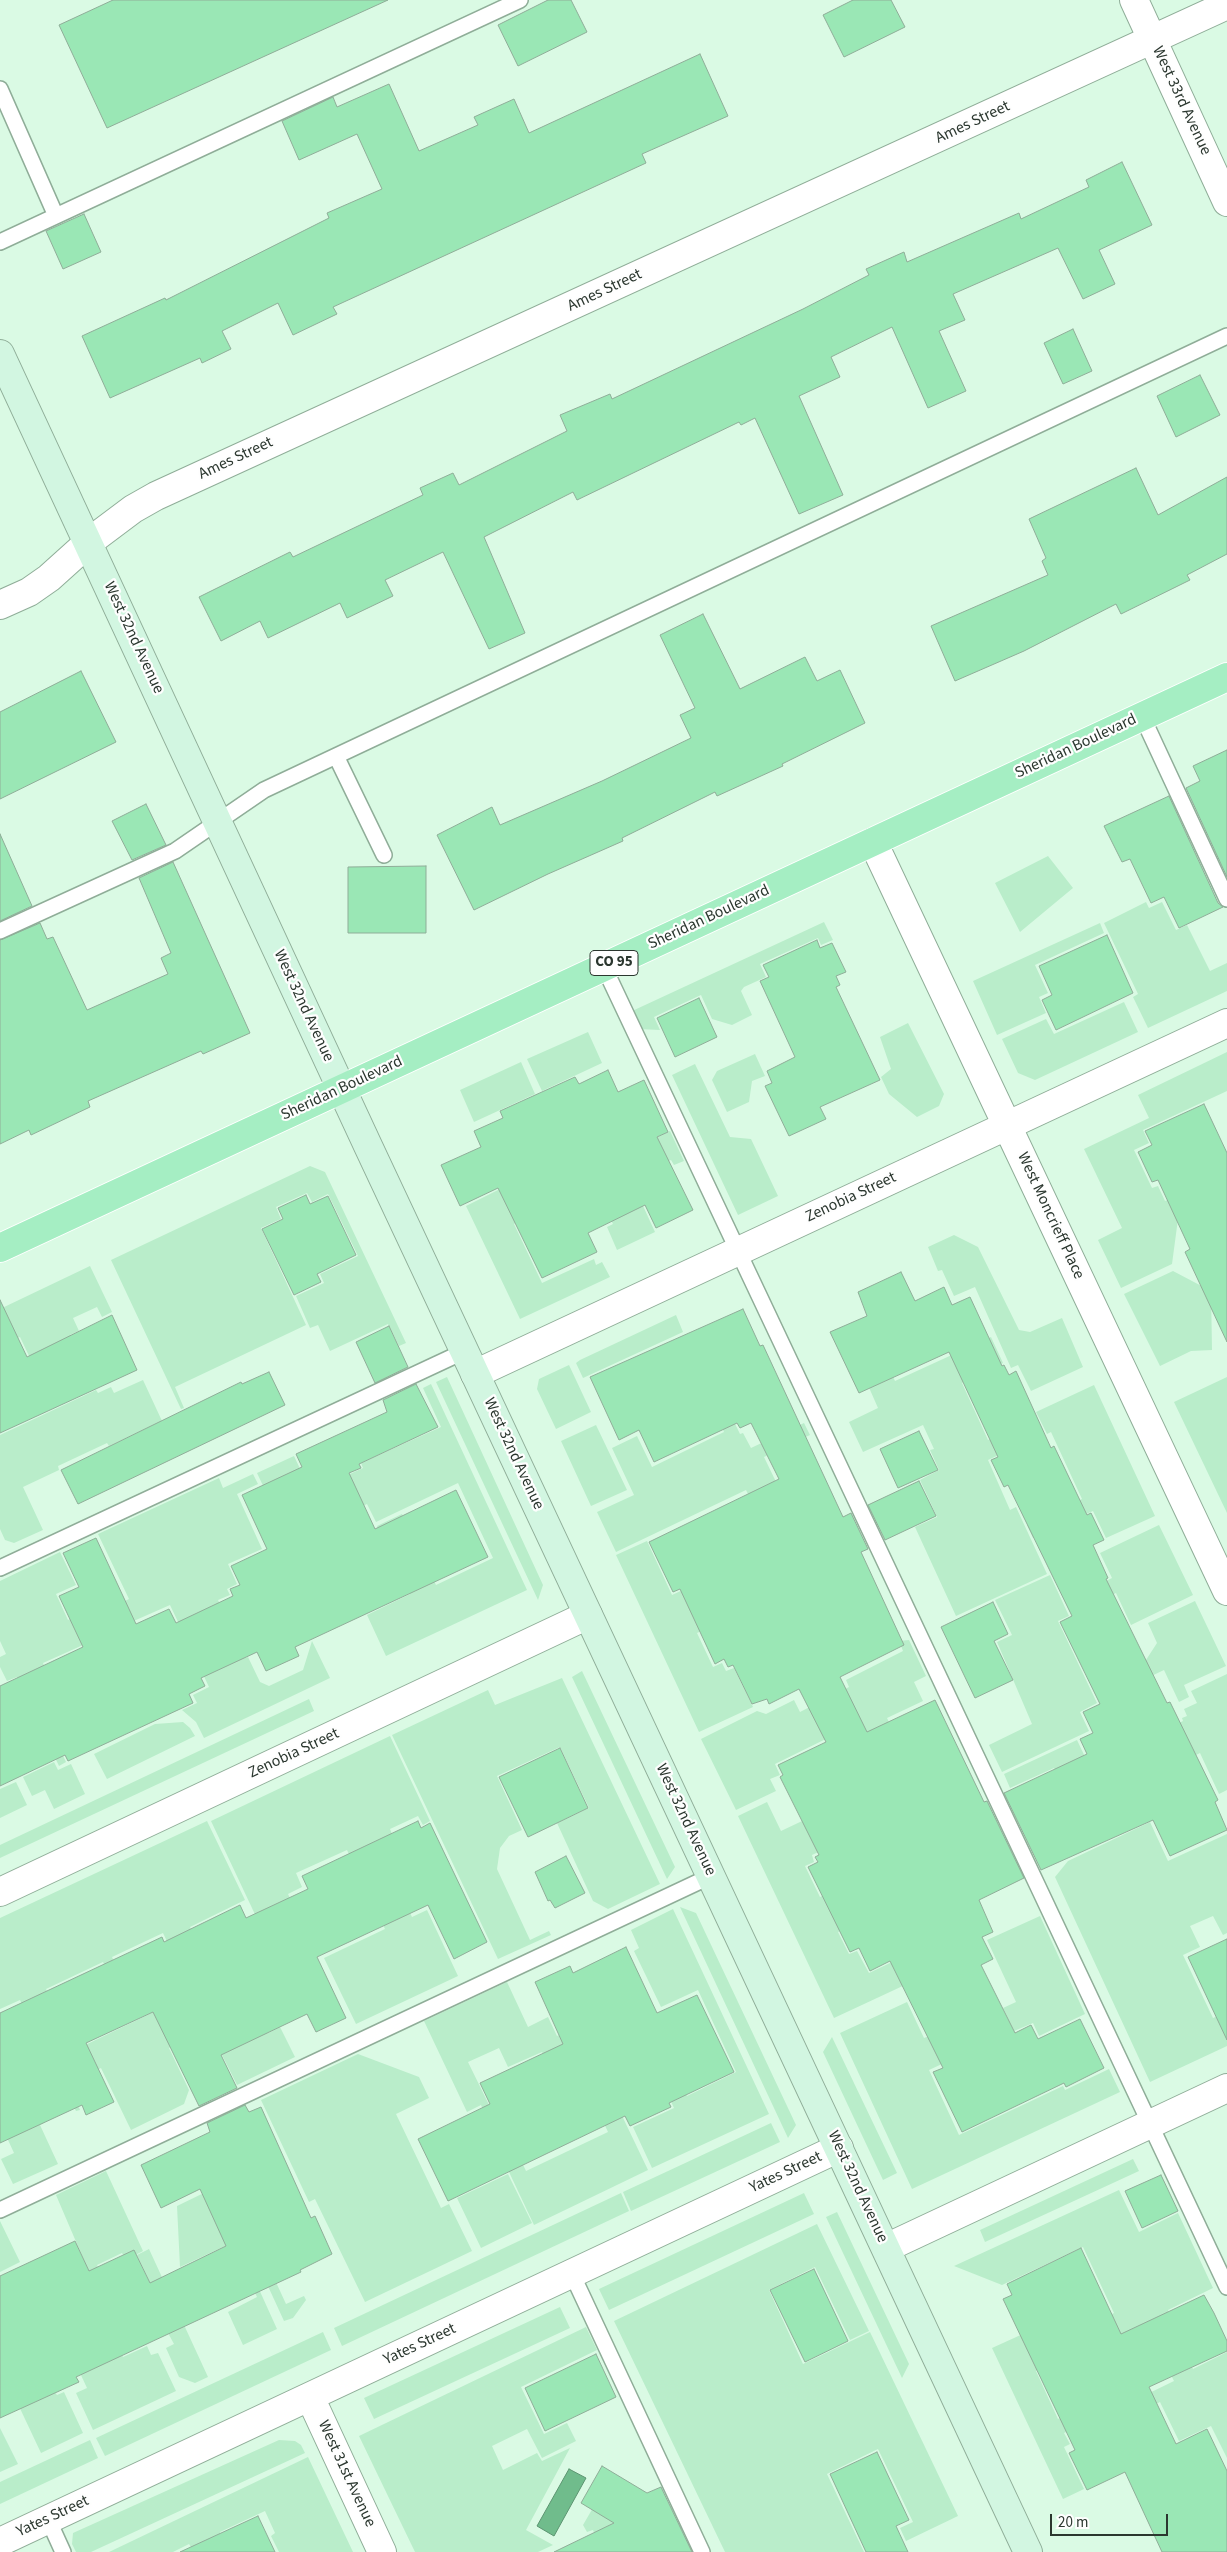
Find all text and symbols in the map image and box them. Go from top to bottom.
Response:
street label: West 33rd Avenue [1147,43,1215,159]
street label: Ames Street [933,97,1013,149]
street label: Ames Street [565,265,645,317]
street label: Ames Street [196,433,276,485]
street label: West 32nd Avenue [99,579,167,697]
street label: Sheridan Boulevard [1012,710,1140,784]
street label: Sheridan Boulevard [645,881,773,955]
street label: West 32nd Avenue [269,947,337,1065]
road number: CO 95 [590,950,638,976]
street label: Sheridan Boulevard [278,1052,406,1126]
street label: West Moncrieff Place [1012,1150,1088,1282]
street label: Zenobia Street [803,1169,899,1227]
street label: West 32nd Avenue [479,1395,547,1513]
street label: Zenobia Street [246,1725,342,1783]
street label: West 32nd Avenue [651,1761,719,1879]
street label: West 32nd Avenue [823,2128,891,2246]
street label: Yates Street [747,2148,825,2198]
street label: Yates Street [381,2320,459,2370]
street label: West 31st Avenue [313,2418,379,2530]
street label: Yates Street [14,2492,92,2542]
scale bar [1052,2504,1170,2536]
text: 20 m [1058,2512,1088,2533]

